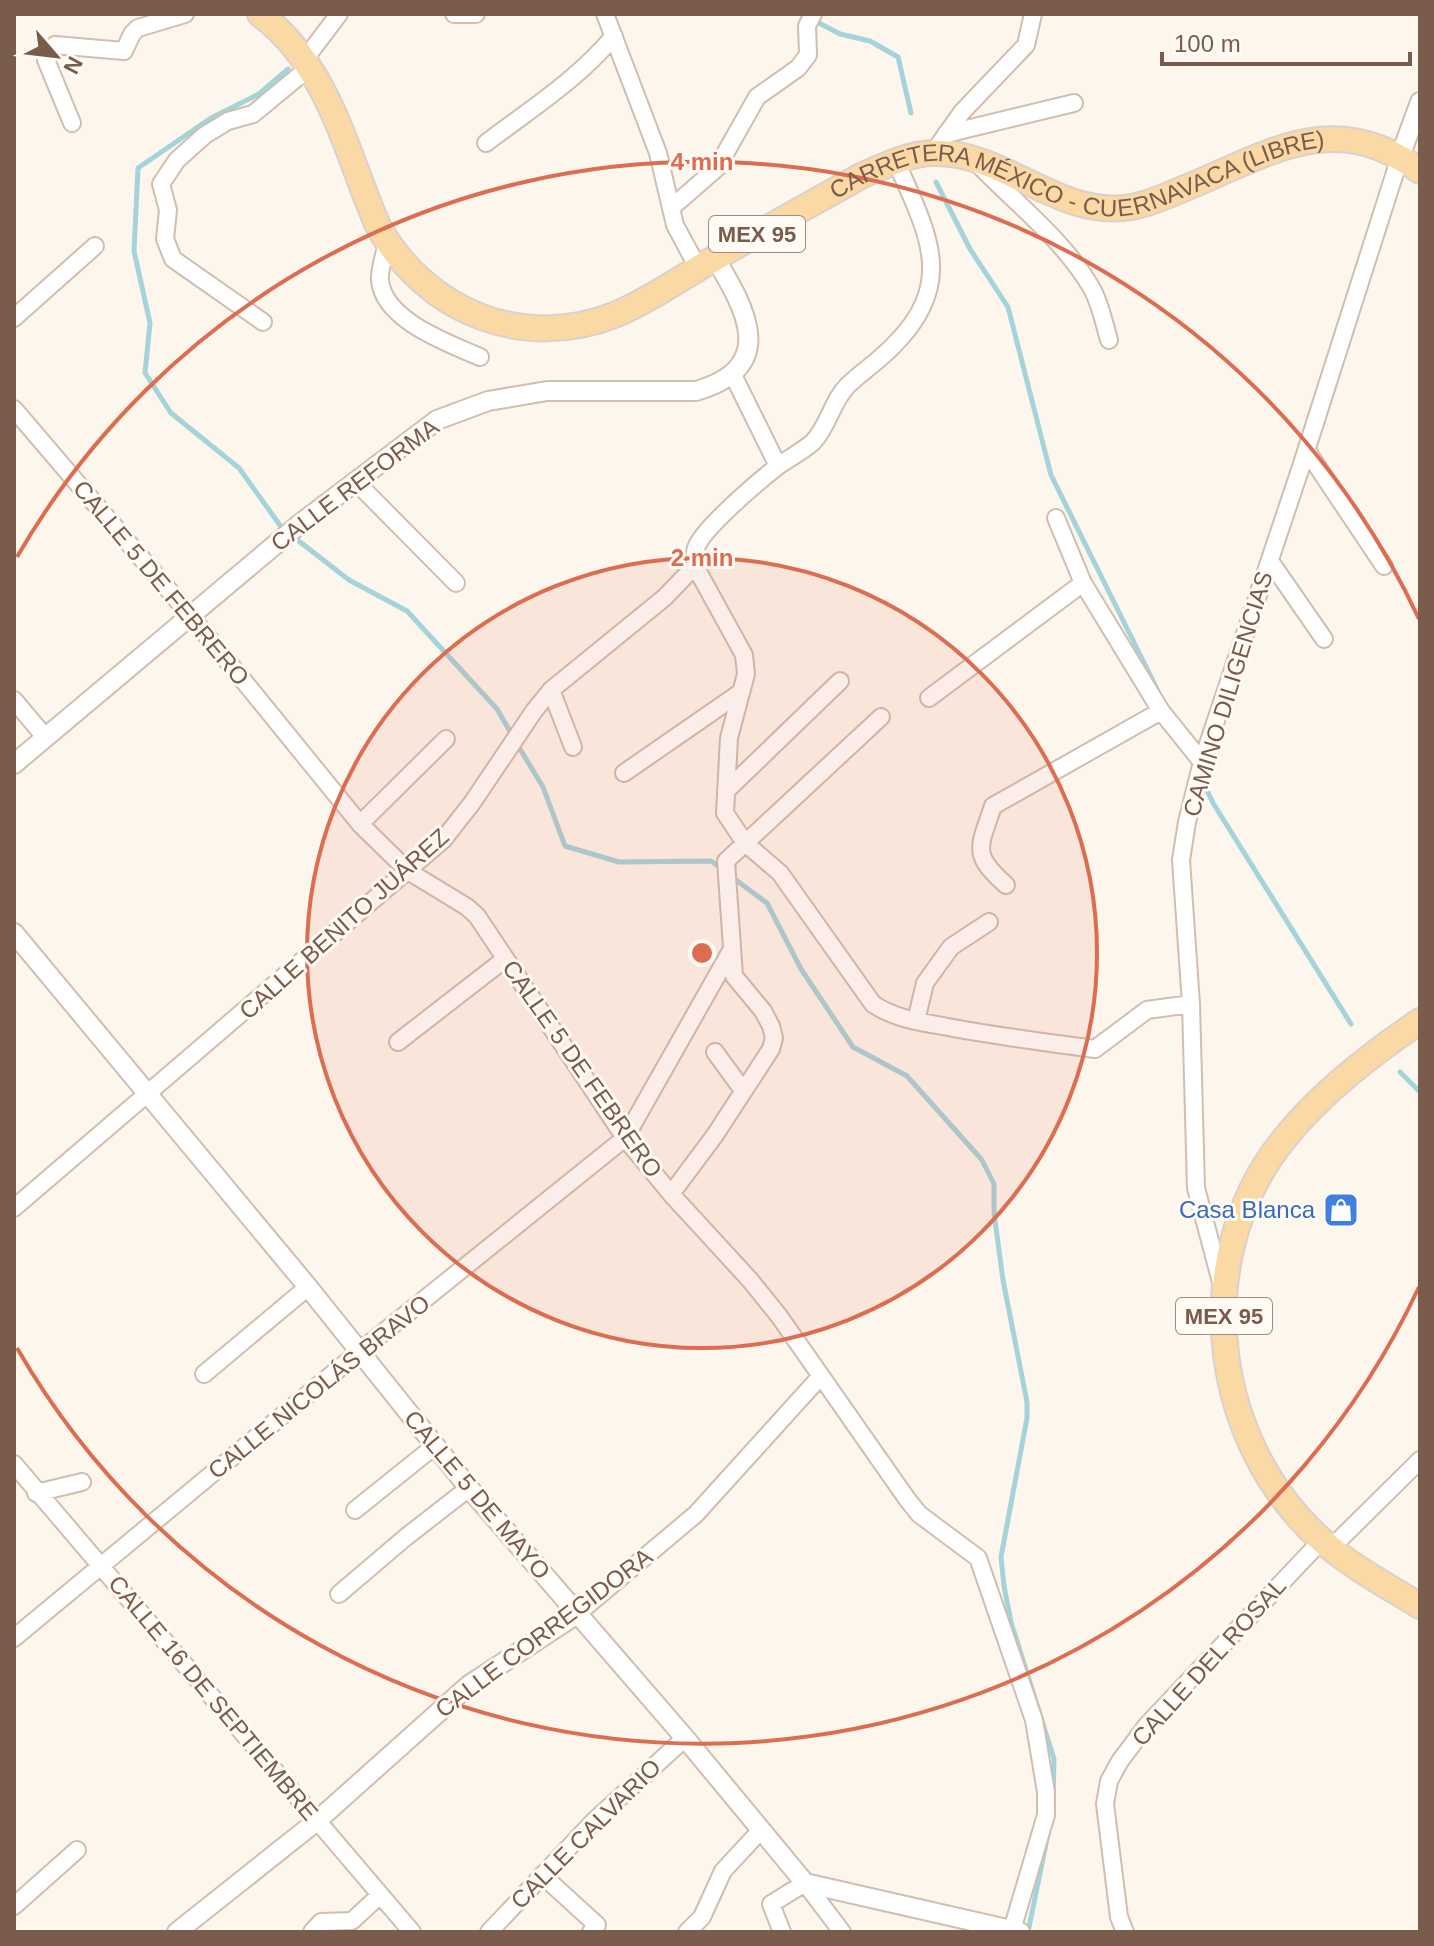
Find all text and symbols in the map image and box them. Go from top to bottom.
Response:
north arrow [16,16,96,96]
scale bar [1162,16,1410,66]
text: 100 m [1174,30,1241,57]
text: N [58,52,88,78]
street label: CARRETERA MÉXICO - CUERNAVACA (LIBRE) [825,125,1326,222]
text: 4 min [671,148,733,175]
road number: MEX 95 [709,216,805,252]
street label: CALLE REFORMA [266,413,444,556]
street label: CALLE 5 DE FEBRERO [68,475,255,690]
text: 2 min [671,544,733,571]
street label: CAMINO DILIGENCIAS [1177,568,1278,820]
street label: CALLE BENITO JUÁREZ [234,823,454,1025]
centre of rings [688,939,716,967]
street label: CALLE 5 DE FEBRERO [497,955,668,1182]
shop icon: Casa Blanca [1322,1191,1360,1229]
place label: Casa Blanca [1179,1196,1316,1223]
street label: CALLE NICOLÁS BRAVO [203,1289,435,1484]
road number: MEX 95 [1176,1298,1272,1334]
street label: CALLE 5 DE MAYO [399,1405,556,1584]
street label: CALLE CORREGIDORA [430,1542,657,1723]
street label: CALLE 16 DE SEPTIEMBRE [103,1570,324,1825]
street label: CALLE DEL ROSAL [1126,1572,1291,1751]
street label: CALLE CALVARIO [505,1753,666,1914]

